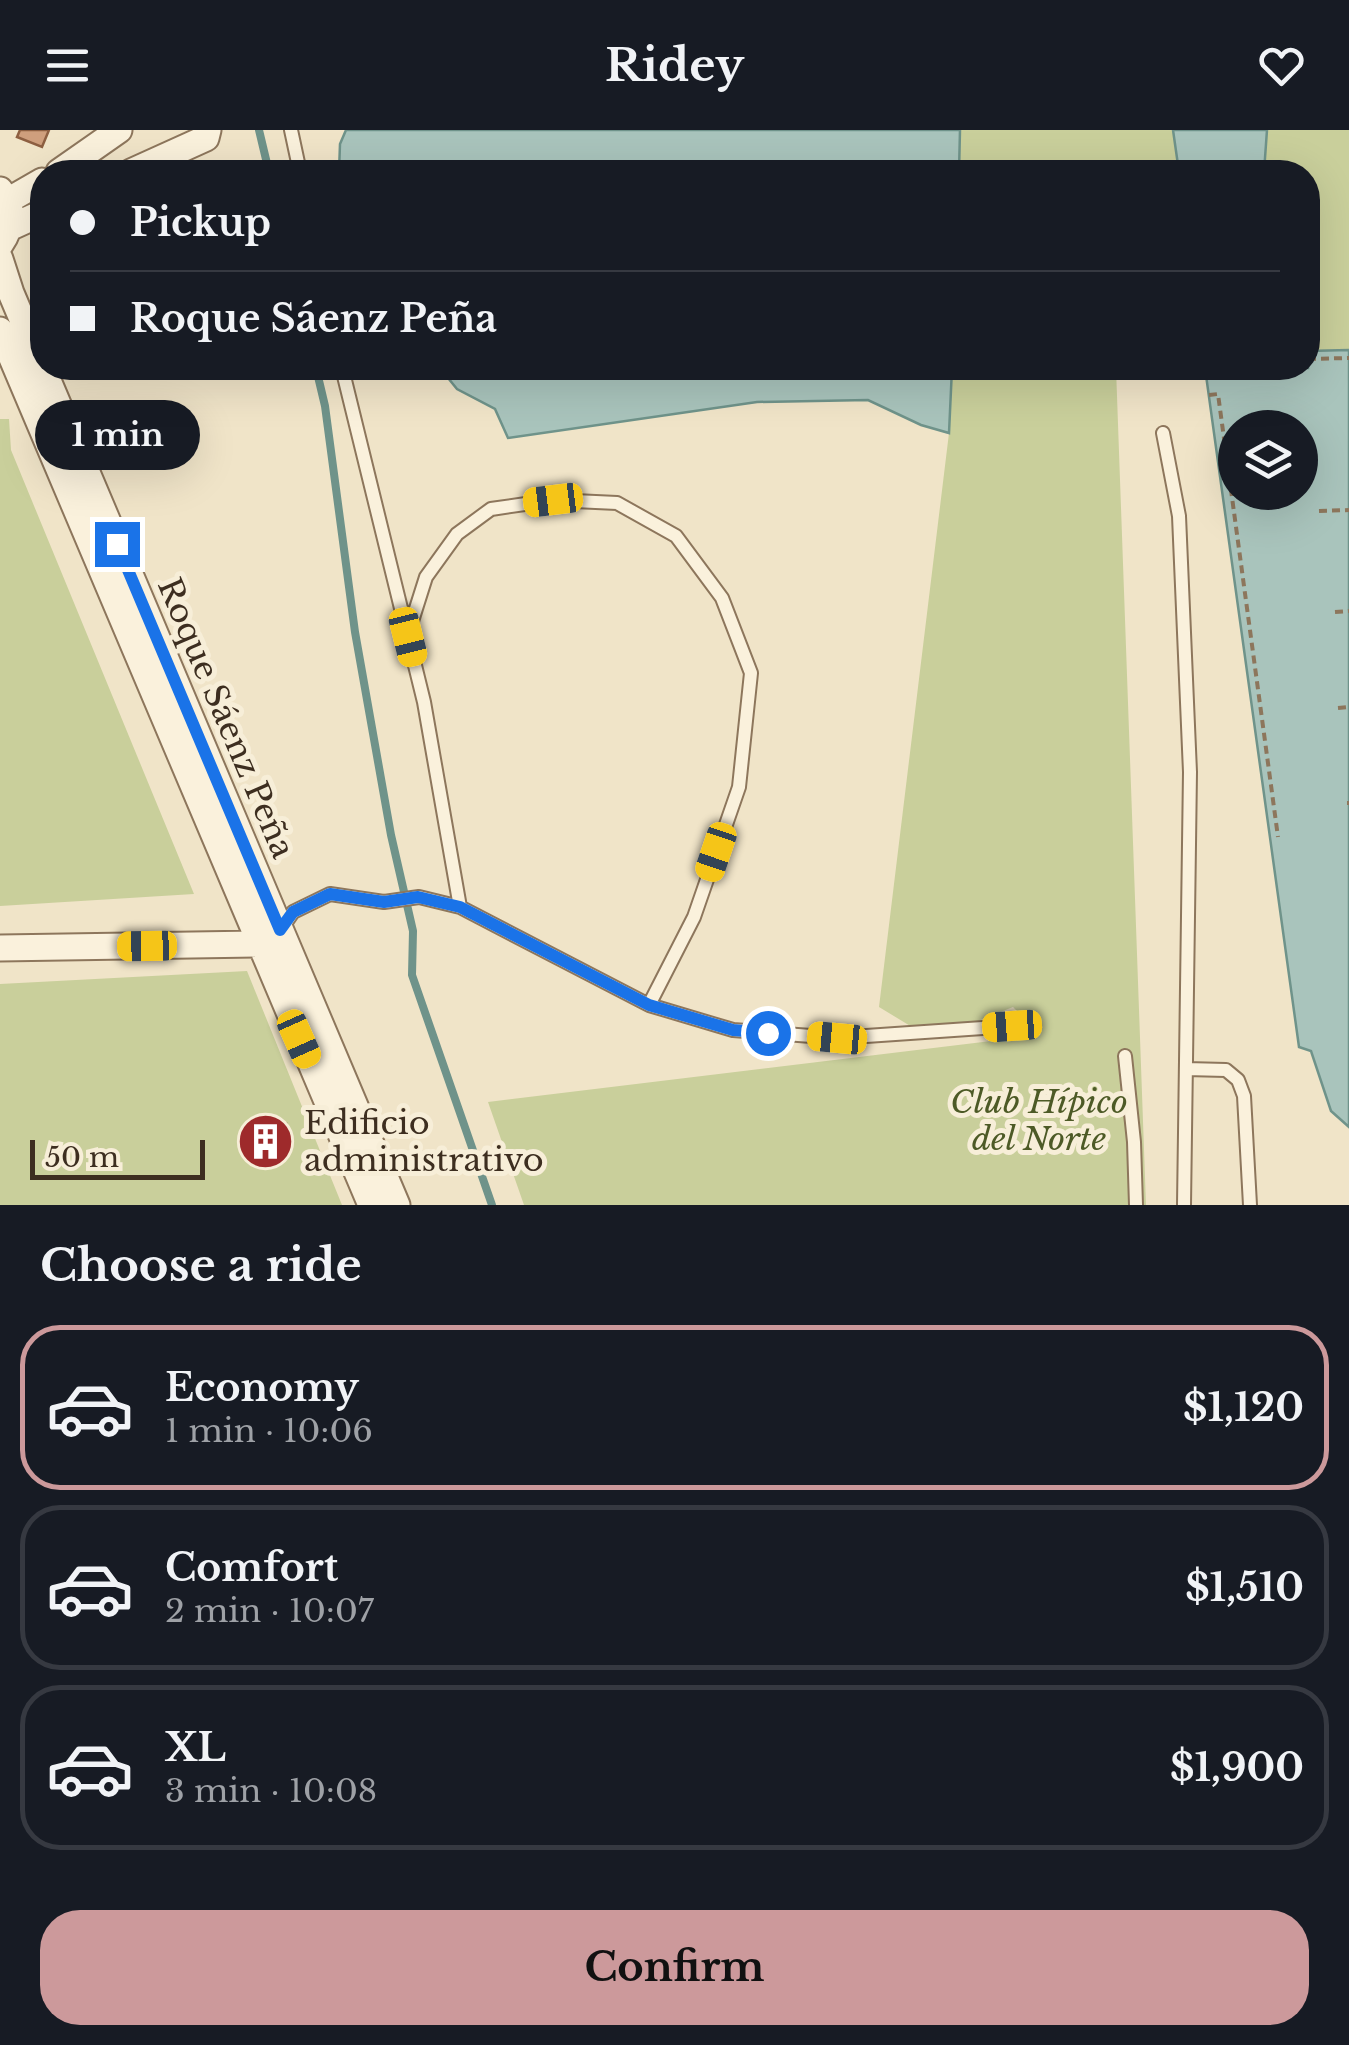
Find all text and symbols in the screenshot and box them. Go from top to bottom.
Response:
text: Ridey [605,37,744,93]
icon: menu [40,38,95,93]
icon: heart [1254,38,1309,93]
text: Pickup [130,199,271,246]
text: Roque Sáenz Peña [130,295,497,342]
callout: 1 min [34,399,200,469]
map controls [1218,410,1318,510]
button: layers [1218,410,1318,510]
text: 1 min [71,415,164,455]
car [521,481,585,519]
route end [95,522,140,567]
street label: Roque Sáenz Peña [149,572,303,864]
car [386,604,430,670]
car [692,819,740,885]
car [117,930,177,962]
car [273,1005,325,1073]
car [981,1009,1043,1043]
route start [746,1011,791,1056]
car [806,1020,868,1056]
park label: Club Hípico del Norte [950,1082,1128,1159]
place label: Edificio administrativo [304,1103,544,1180]
building icon: Edificio administrativo [235,1111,295,1171]
scale bar [30,1135,205,1180]
text: 50 m [45,1140,119,1175]
text: Choose a ride [40,1237,362,1293]
icon: car [45,1363,135,1453]
text: Economy [165,1364,359,1411]
text: $1,120 [1183,1384,1304,1431]
text: 1 min · 10:06 [165,1411,373,1451]
icon: car [45,1543,135,1633]
text: Comfort [165,1544,338,1591]
text: $1,510 [1185,1564,1304,1611]
text: 2 min · 10:07 [165,1591,374,1631]
icon: car [45,1723,135,1813]
text: XL [165,1724,226,1771]
text: $1,900 [1170,1744,1304,1791]
text: 3 min · 10:08 [165,1771,377,1811]
button: Confirm [40,1910,1309,2025]

